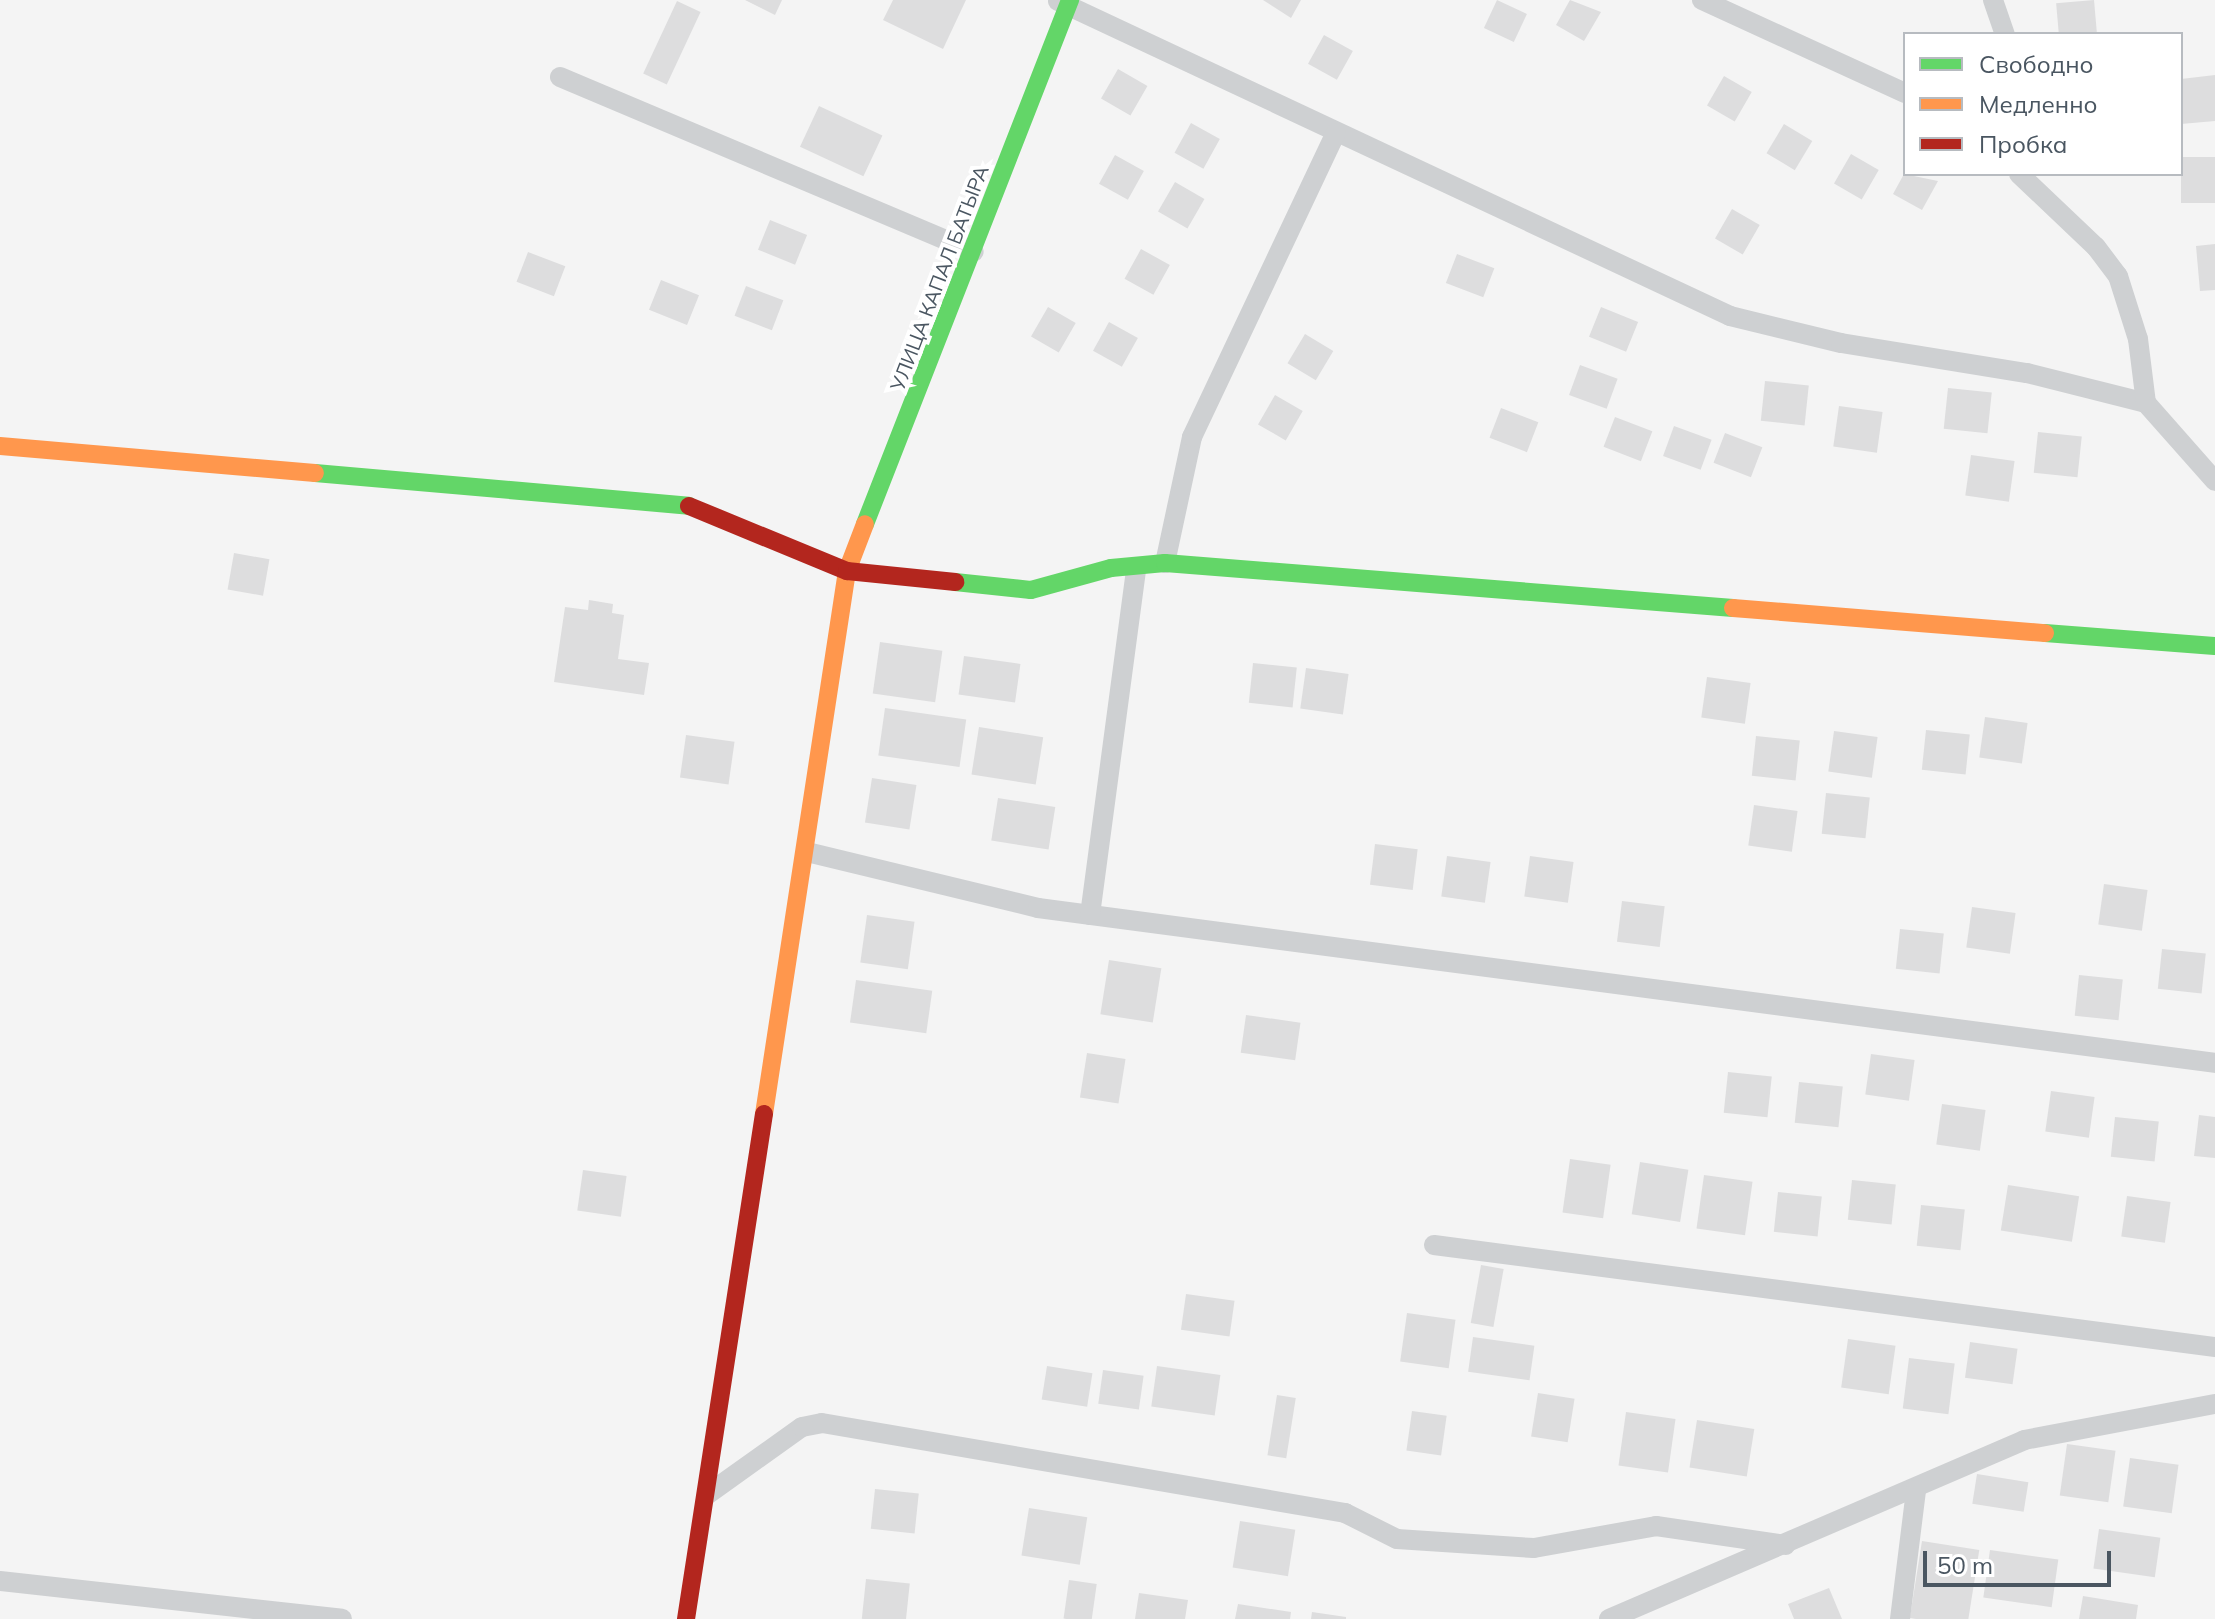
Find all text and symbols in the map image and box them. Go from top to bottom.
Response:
legend [1903,32,2183,176]
text: Свободно [1979,49,2094,79]
text: Медленно [1979,89,2098,119]
text: Пробка [1979,129,2067,159]
street label: УЛИЦА КАПАЛ БАТЫРА [885,162,993,394]
scale bar [1927,1535,2115,1585]
text: 50 m [1937,1550,1993,1580]

